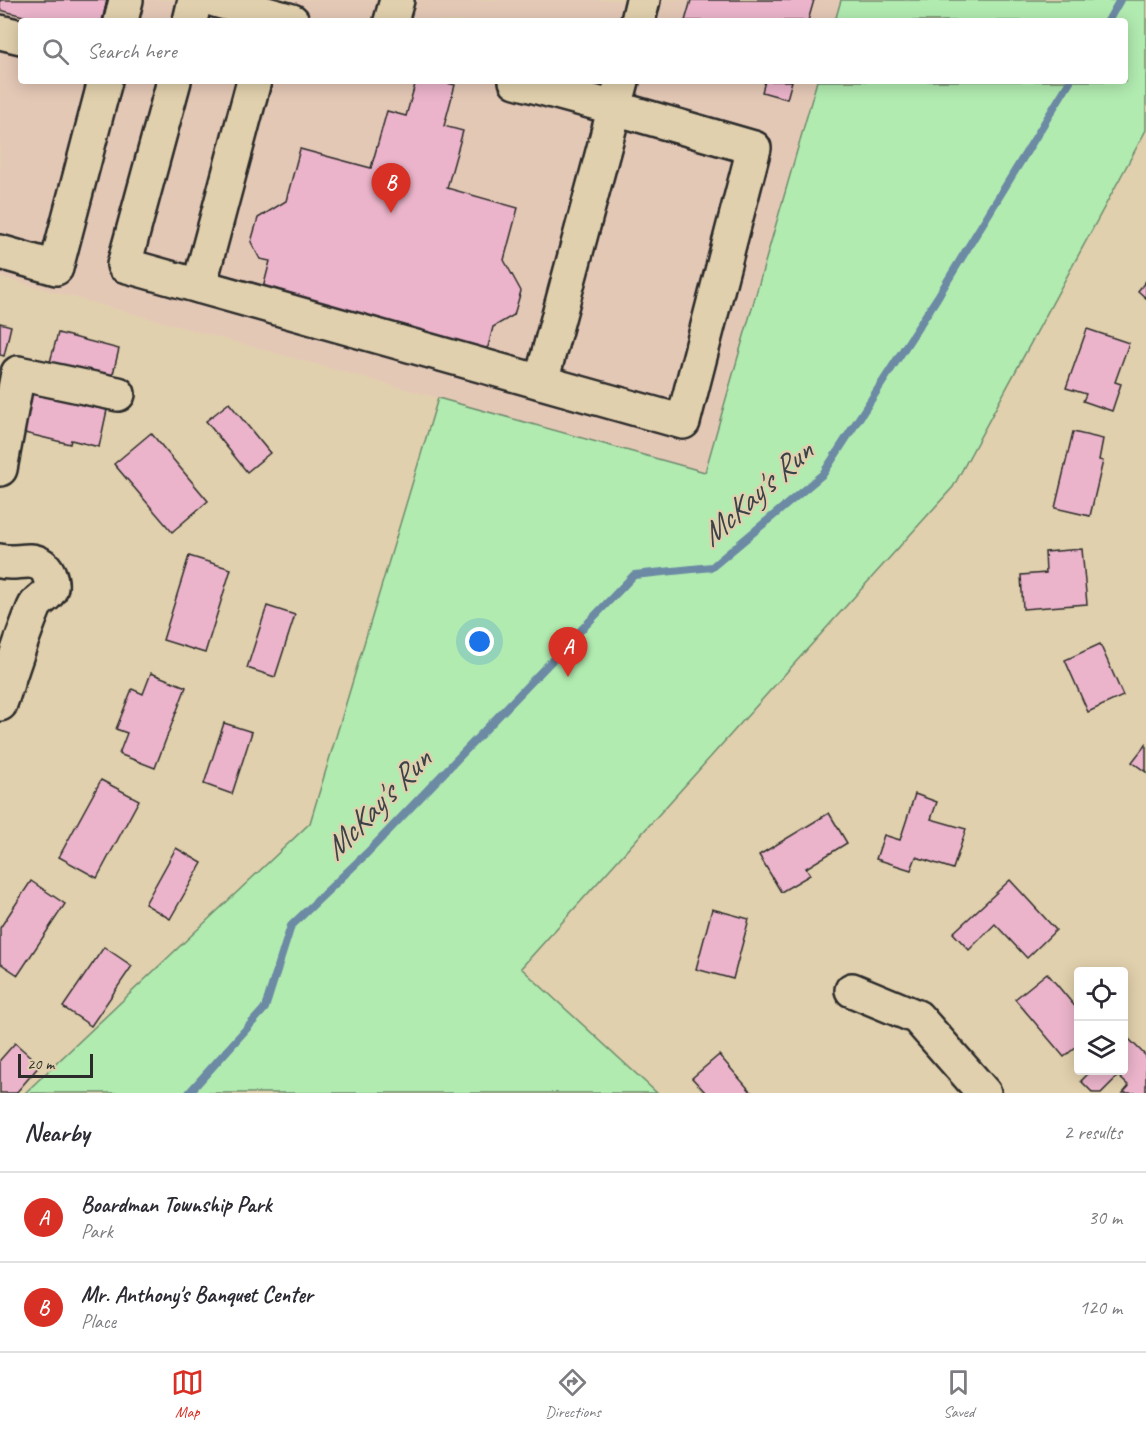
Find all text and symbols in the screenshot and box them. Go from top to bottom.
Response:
search box [18,18,1128,84]
icon: search [39,35,72,68]
text: Search here [87,37,177,65]
pin: B [372,164,410,213]
water label: McKay's Run [691,430,823,555]
your location [465,627,494,656]
pin: A [548,628,588,677]
water label: McKay's Run [314,738,442,868]
map controls [1074,967,1128,1075]
button: locate [1074,967,1128,1021]
button: layers [1074,1021,1128,1075]
scale bar [18,1051,93,1078]
text: 20 m [27,1054,54,1074]
text: Nearby [24,1116,89,1149]
text: 2 results [1063,1120,1122,1145]
text: Boardman Township Park [81,1191,272,1219]
text: A [38,1205,49,1230]
text: 30 m [1088,1205,1122,1230]
text: Park [81,1219,113,1244]
text: Mr. Anthony's Banquet Center [81,1281,313,1309]
text: B [38,1295,49,1320]
text: 120 m [1079,1295,1122,1320]
text: Place [81,1309,116,1334]
tab: Map [171,1366,204,1422]
tab: Directions [545,1366,601,1422]
tab: Saved [942,1366,975,1422]

